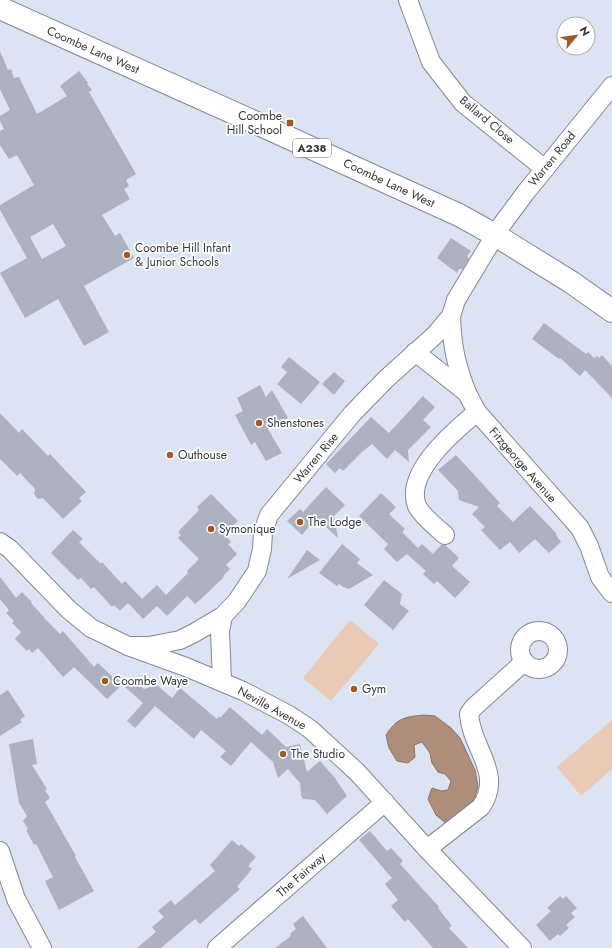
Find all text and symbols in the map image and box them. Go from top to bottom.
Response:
north arrow [556,16,596,56]
street label: Coombe Lane West [44,22,142,78]
text: N [576,23,594,39]
street label: Ballard Close [456,92,518,148]
place label: Coombe Hill School [227,107,282,139]
marker: Coombe Hill School [285,118,295,128]
street label: Warren Road [524,128,580,190]
road number: A238 [293,139,331,157]
street label: Coombe Lane West [340,154,438,212]
place label: Coombe Hill Infant & Junior Schools [135,239,231,271]
marker: Coombe Hill Infant & Junior Schools [122,250,132,260]
place label: Shenstones [267,414,324,432]
marker: Shenstones [254,418,264,428]
street label: Fitzgeorge Avenue [485,423,561,507]
street label: Warren Rise [289,429,343,487]
place label: Outhouse [178,446,227,464]
marker: Outhouse [165,450,175,460]
place label: The Lodge [308,513,361,531]
marker: The Lodge [295,517,305,527]
place label: Symonique [219,520,276,538]
marker: Symonique [206,524,216,534]
place label: Coombe Waye [113,672,188,690]
marker: Coombe Waye [100,676,110,686]
place label: Gym [362,680,386,698]
street label: Neville Avenue [234,682,310,734]
marker: Gym [349,684,359,694]
place label: The Studio [291,745,345,763]
marker: The Studio [278,749,288,759]
street label: The Fairway [273,848,330,901]

